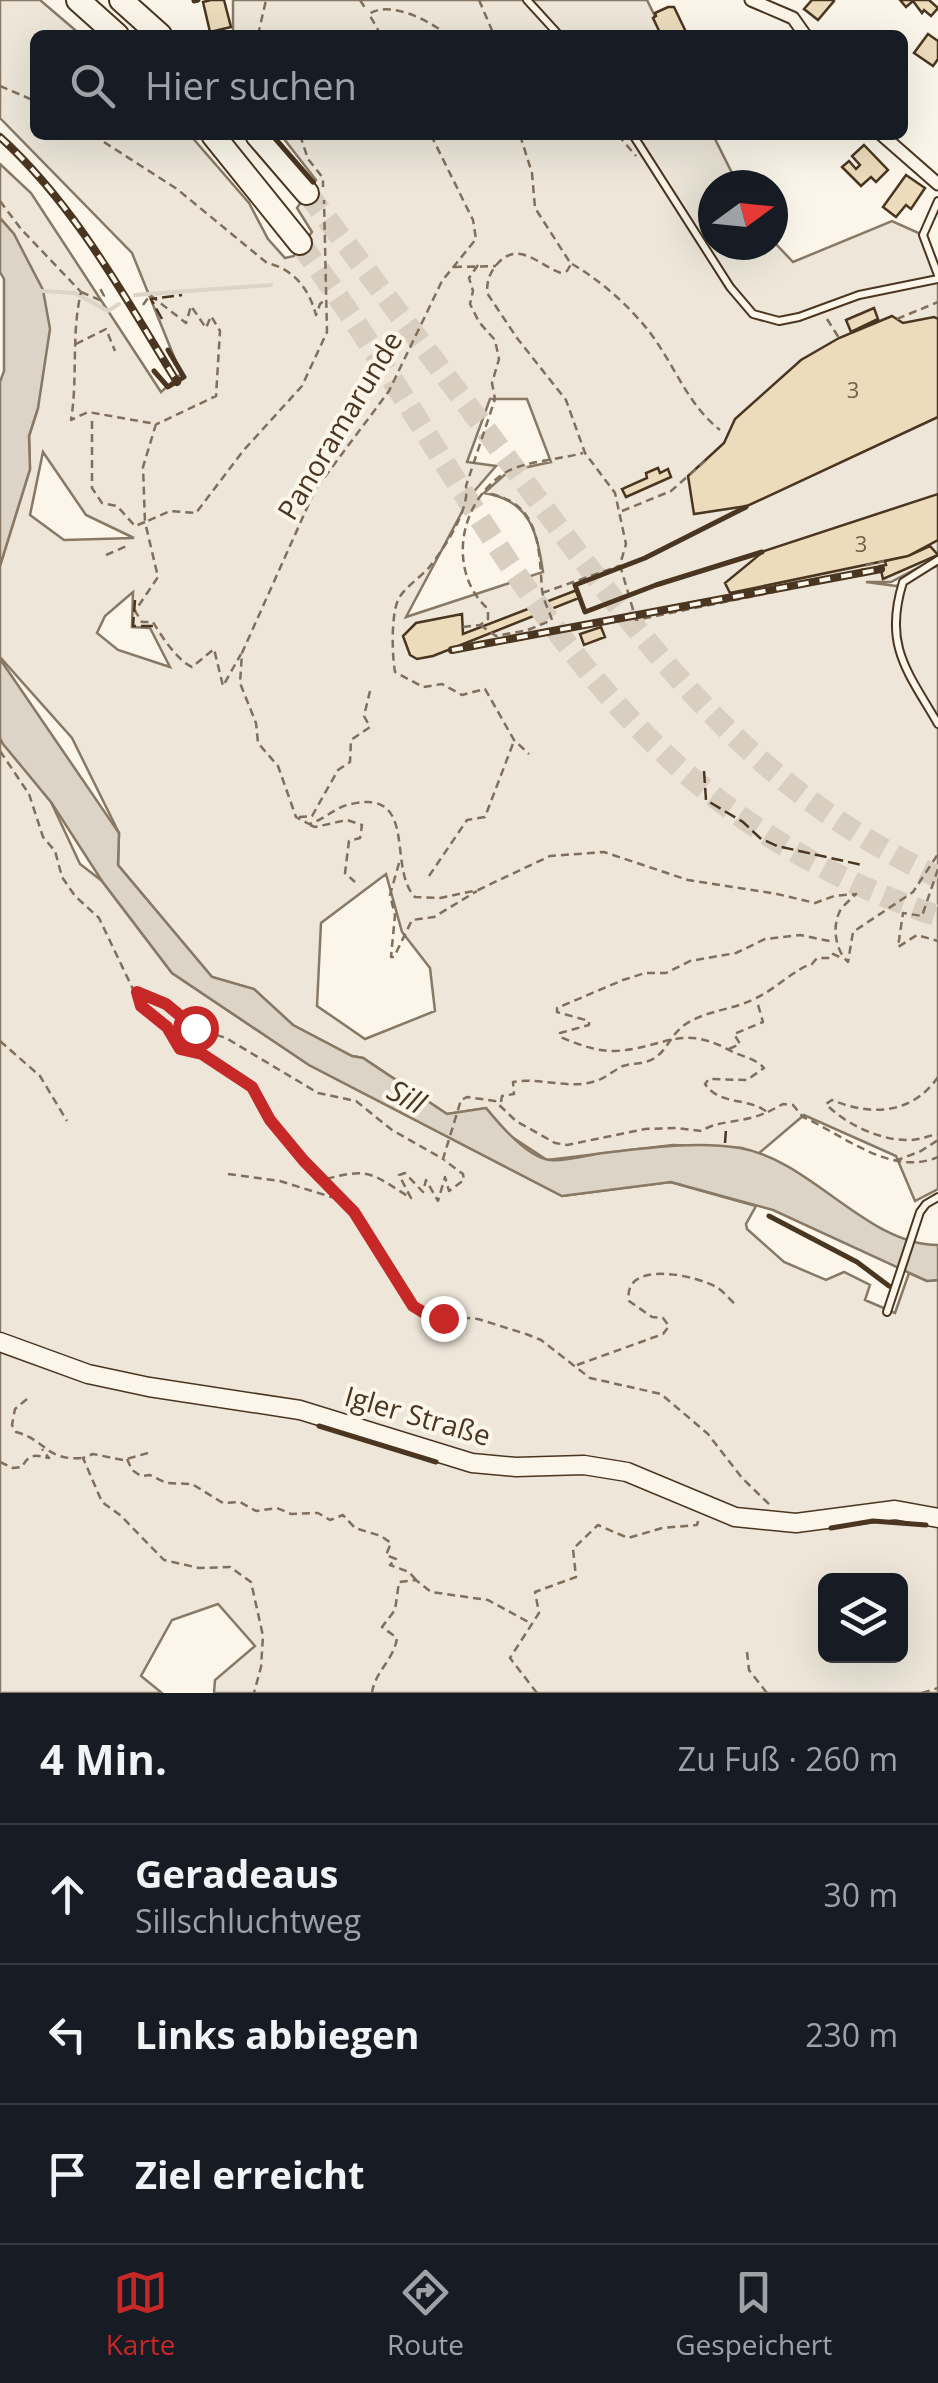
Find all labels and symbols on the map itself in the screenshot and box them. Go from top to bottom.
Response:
north arrow [698,170,788,260]
street label: Panoramarunde [268,324,410,526]
house number: 3 [847,374,859,404]
house number: 3 [855,528,867,558]
route start [173,1006,219,1052]
water label: Sill [381,1069,435,1124]
route end [421,1296,467,1342]
street label: Igler Straße [341,1376,495,1454]

